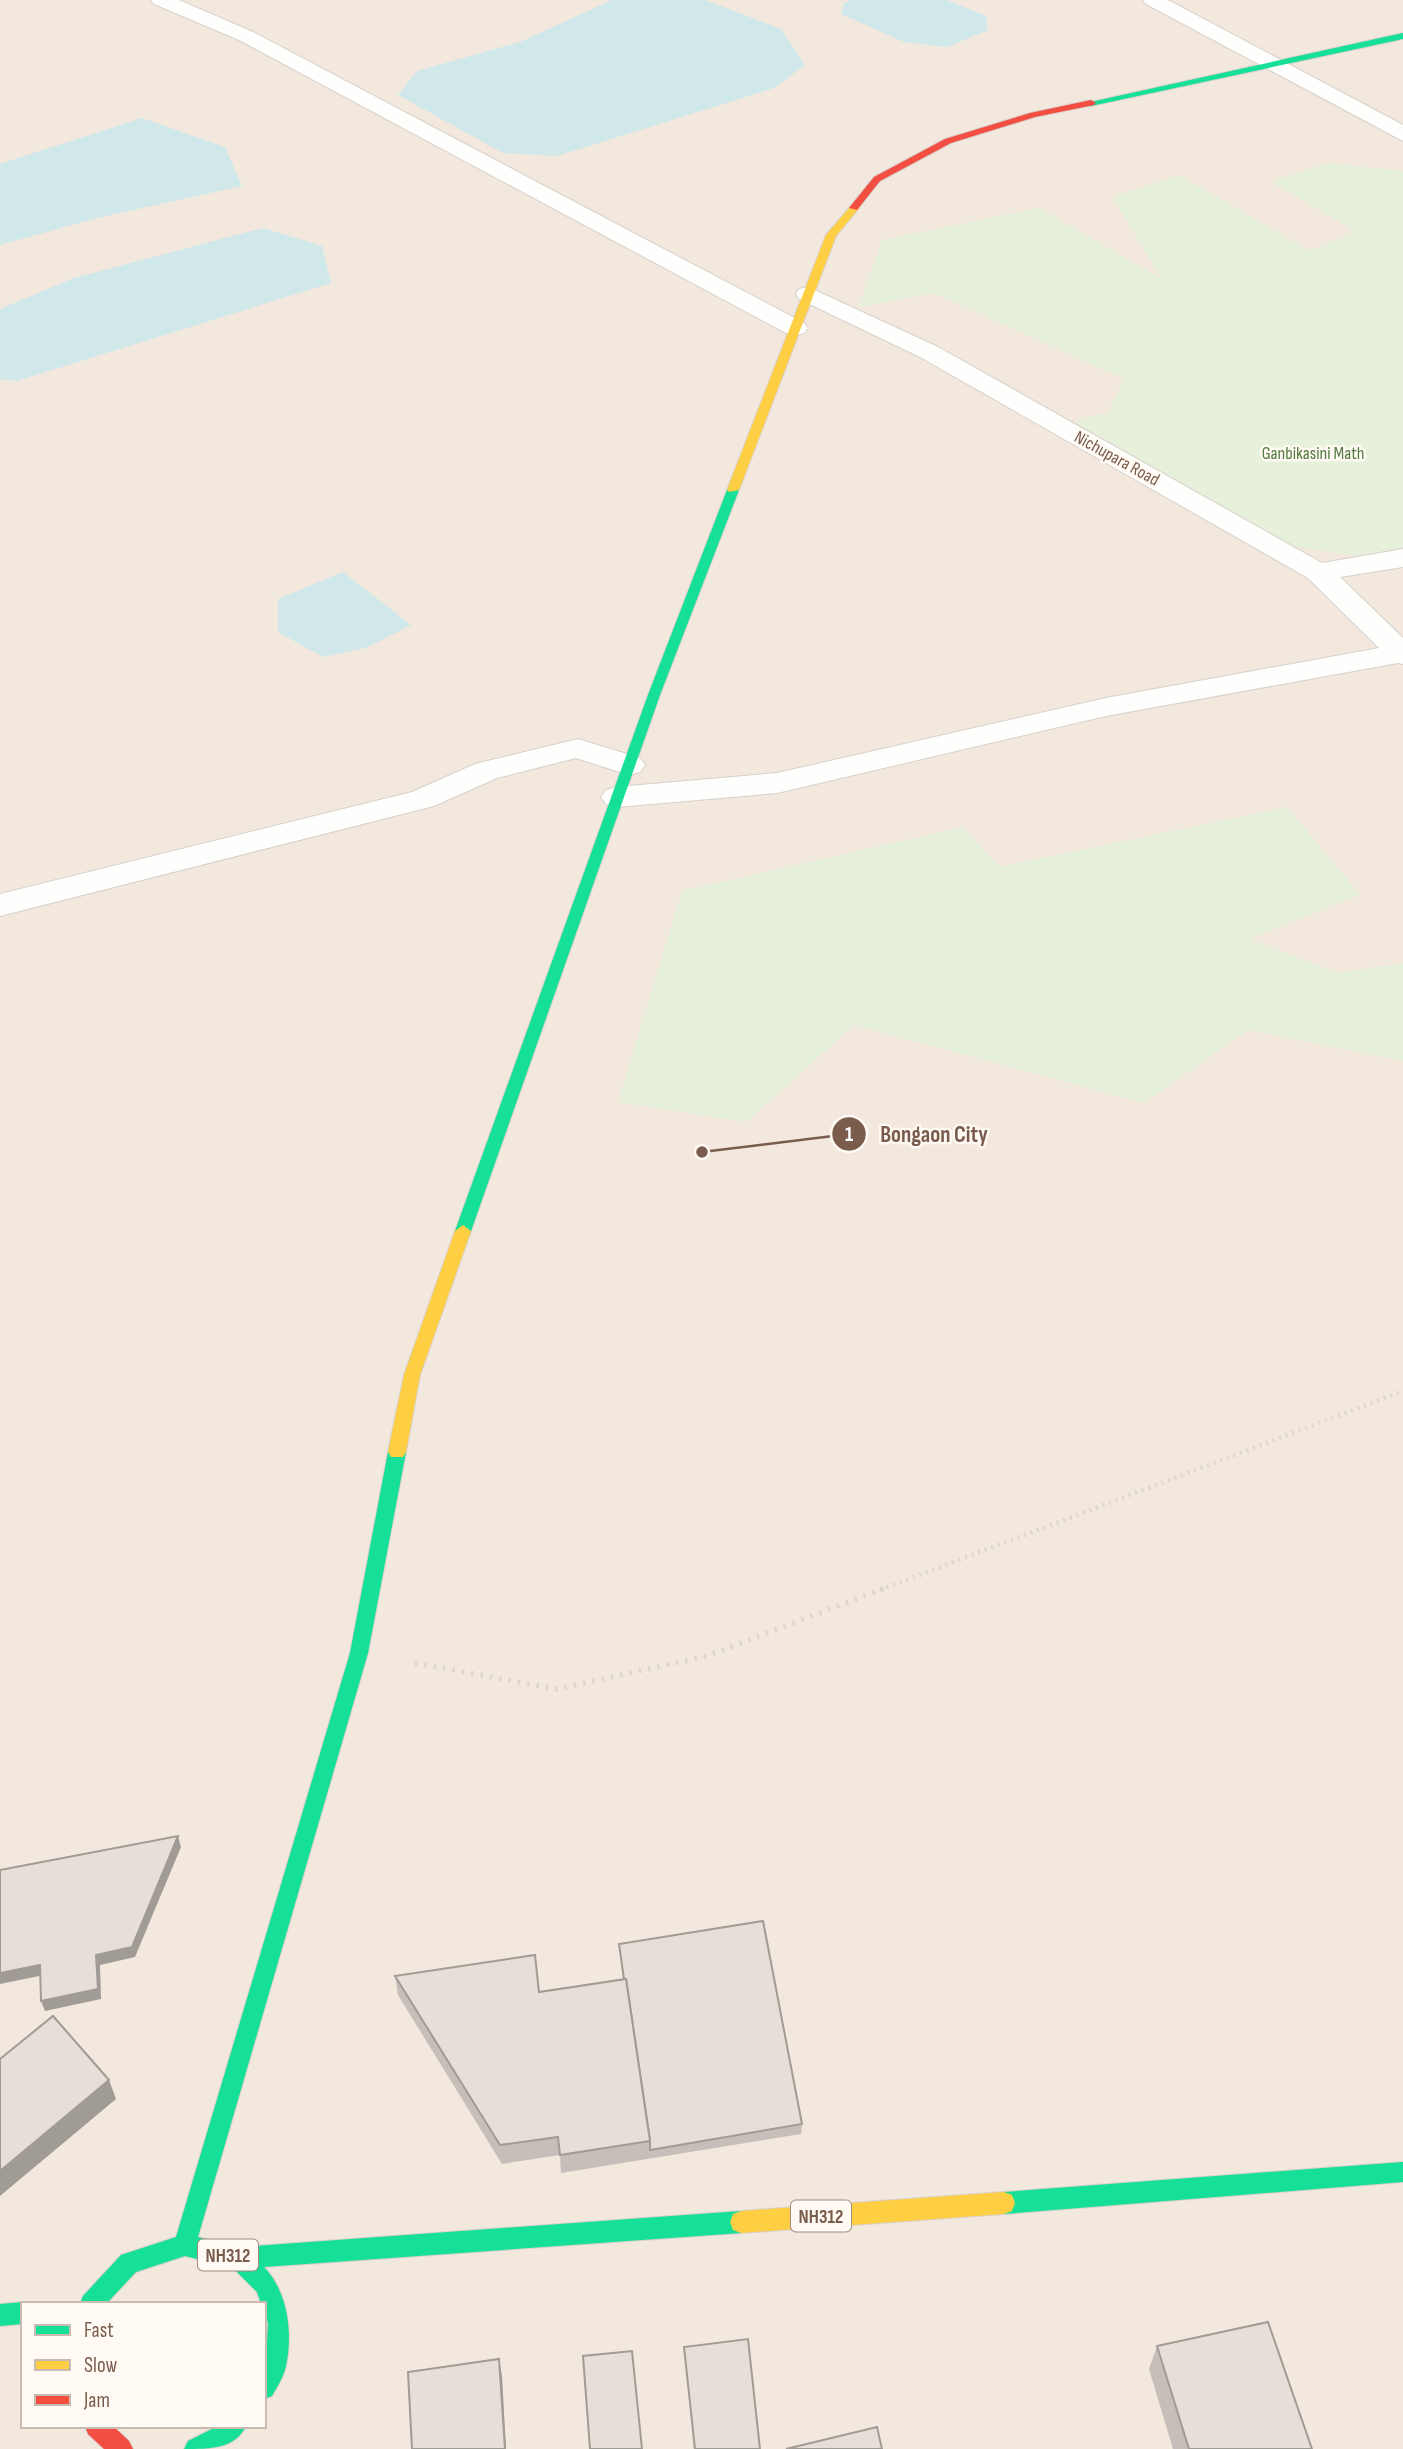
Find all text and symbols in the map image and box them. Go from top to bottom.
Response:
street label: Nichupara Road [1071,426,1163,490]
park label: Ganbikasini Math [1262,443,1364,464]
callout: Bongaon City [832,1112,1002,1156]
text: Bongaon City [880,1121,988,1149]
text: 1 [845,1122,853,1147]
road number: NH312 [791,2200,851,2232]
road number: NH312 [198,2240,258,2270]
legend [21,2302,266,2428]
text: Fast [84,2318,114,2343]
text: Slow [84,2353,118,2378]
text: Jam [83,2388,110,2413]

